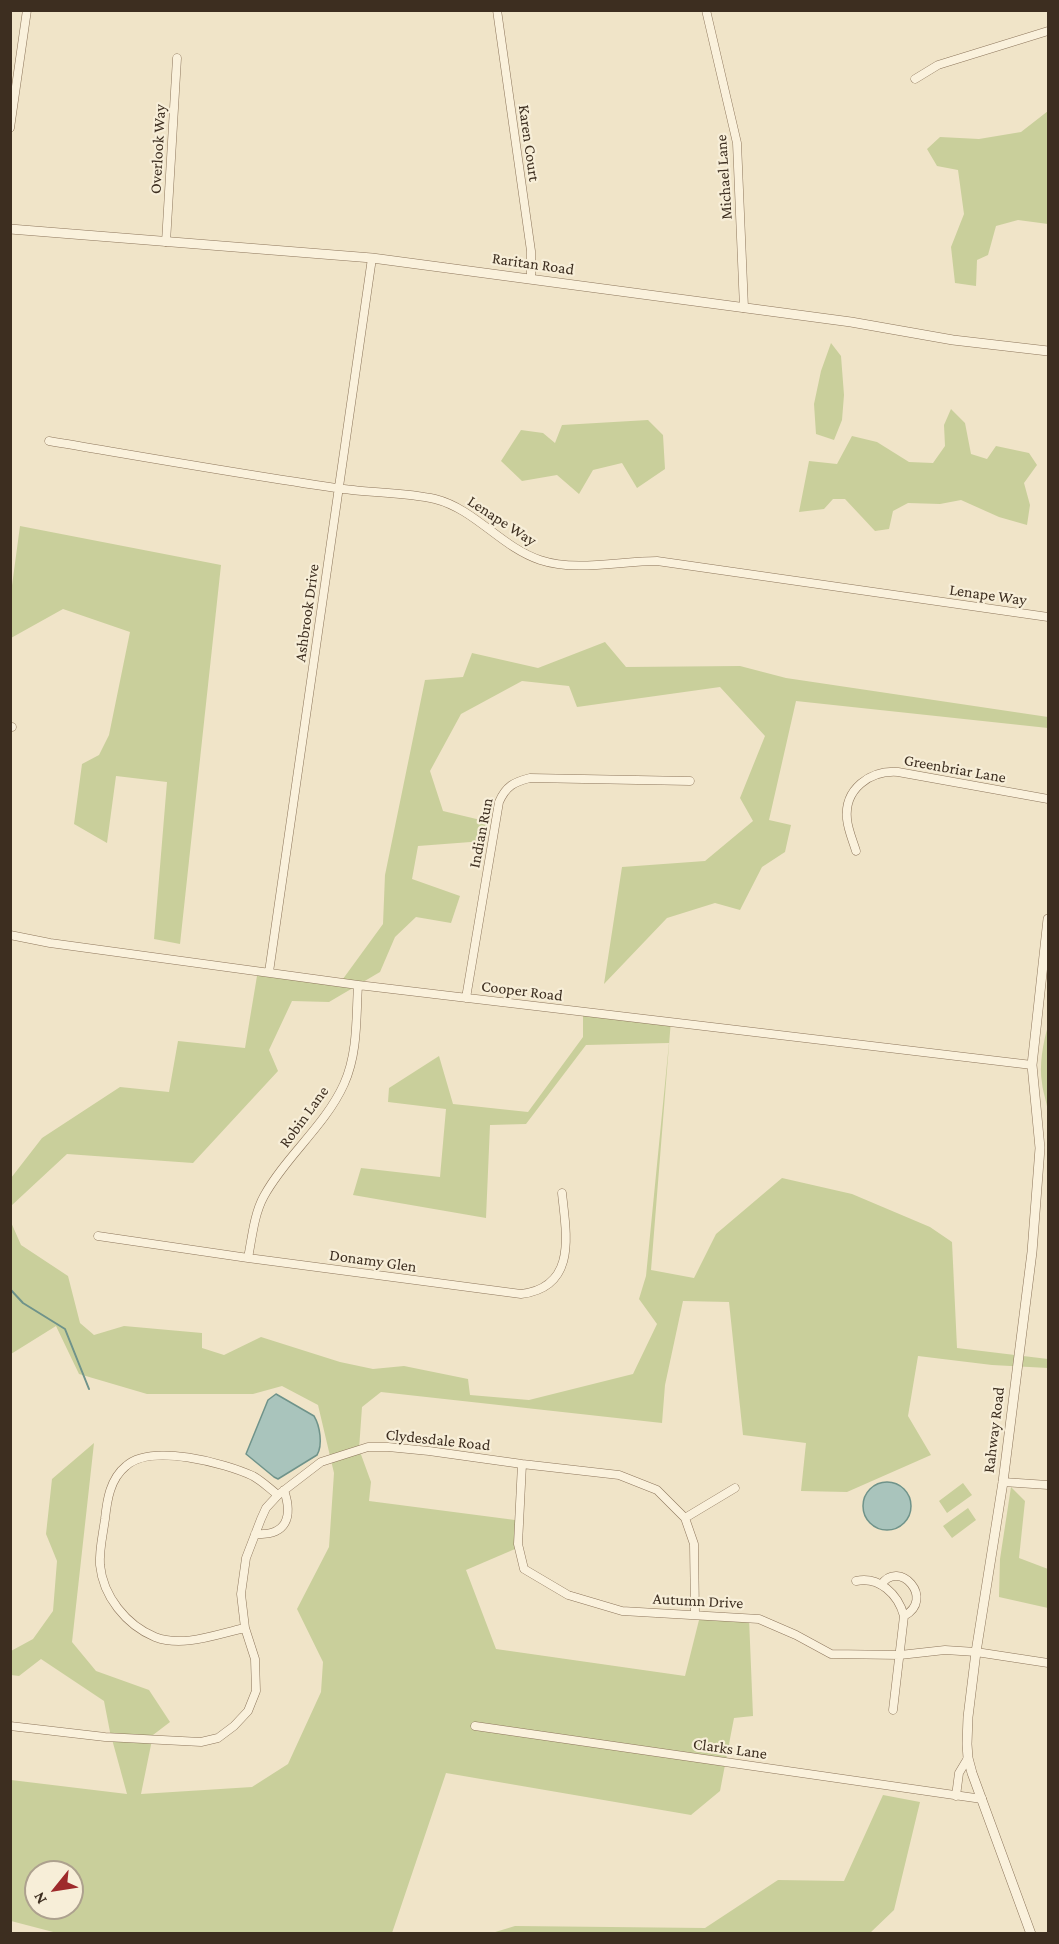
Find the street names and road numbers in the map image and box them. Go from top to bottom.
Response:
street label: Karen Court [514,103,544,183]
street label: Overlook Way [146,104,170,194]
street label: Michael Lane [711,134,737,220]
street label: Raritan Road [491,249,575,279]
street label: Lenape Way [464,492,540,550]
street label: Ashbrook Drive [291,563,323,663]
street label: Lenape Way [948,580,1028,610]
street label: Greenbriar Lane [902,751,1008,787]
street label: Indian Run [465,796,497,870]
street label: Cooper Road [480,976,564,1006]
street label: Robin Lane [275,1082,333,1152]
street label: Donamy Glen [328,1245,418,1277]
street label: Rahway Road [979,1386,1009,1474]
street label: Clydesdale Road [385,1425,491,1455]
street label: Autumn Drive [652,1589,744,1613]
street label: Clarks Lane [692,1734,768,1764]

